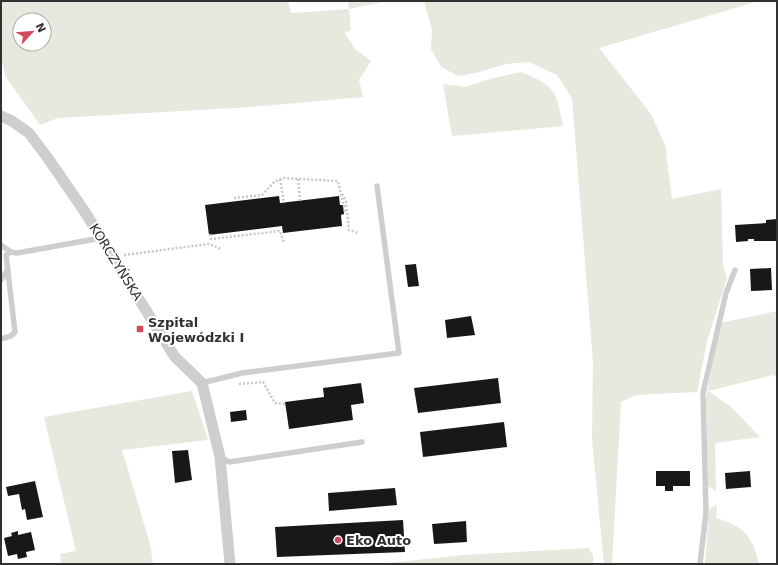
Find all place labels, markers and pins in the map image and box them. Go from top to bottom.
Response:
place label: Szpital Wojewódzki I [148,315,244,345]
marker: Szpital Wojewódzki I [135,324,145,334]
place label: Eko Auto [346,533,411,548]
marker: Eko Auto [333,535,343,545]

